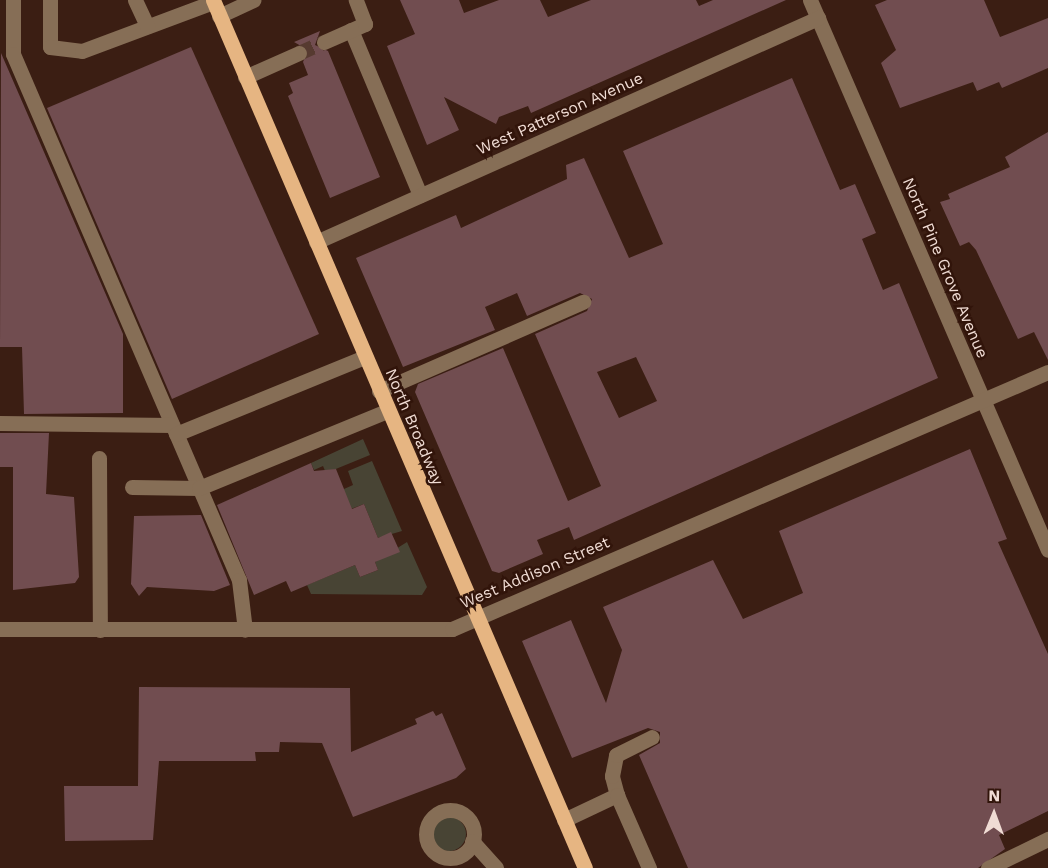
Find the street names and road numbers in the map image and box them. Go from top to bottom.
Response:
street label: West Patterson Avenue [473,68,647,160]
street label: North Pine Grove Avenue [898,175,992,361]
street label: North Broadway [381,366,447,488]
street label: West Addison Street [457,533,613,613]

